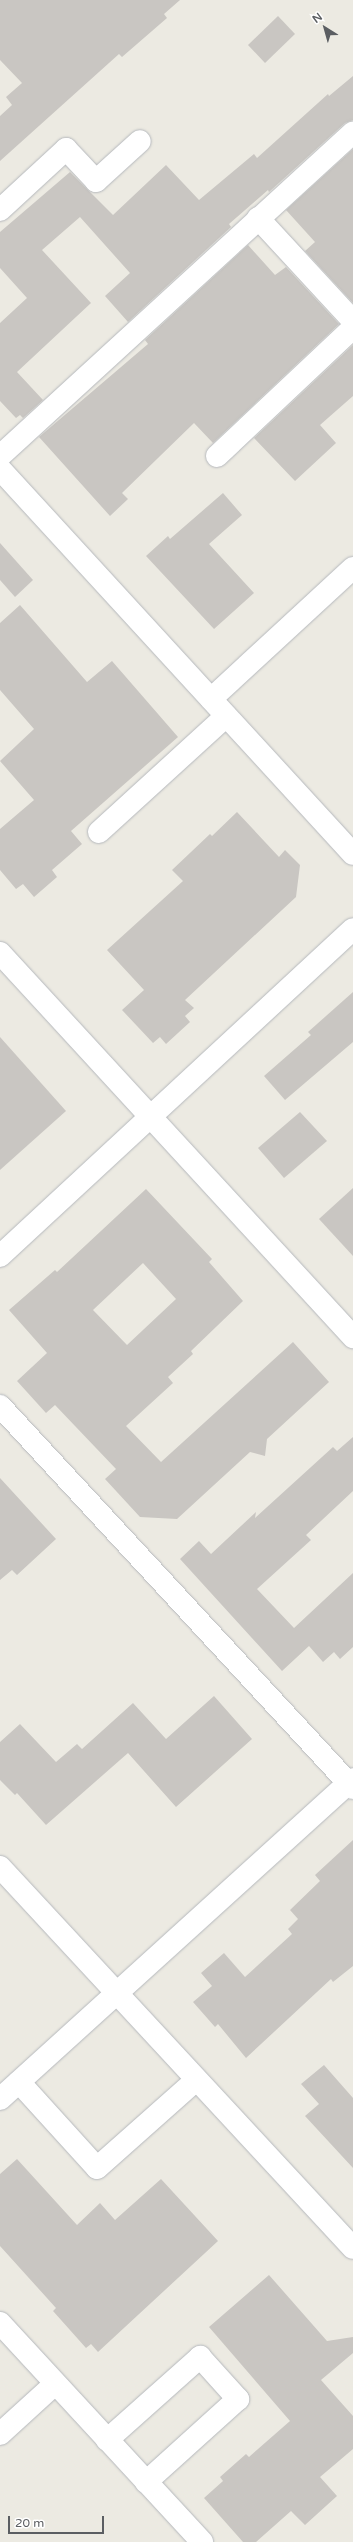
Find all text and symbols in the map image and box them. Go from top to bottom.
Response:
north arrow [305,8,345,48]
text: N [310,10,325,26]
scale bar [10,2508,106,2534]
text: 20 m [15,2516,44,2530]

